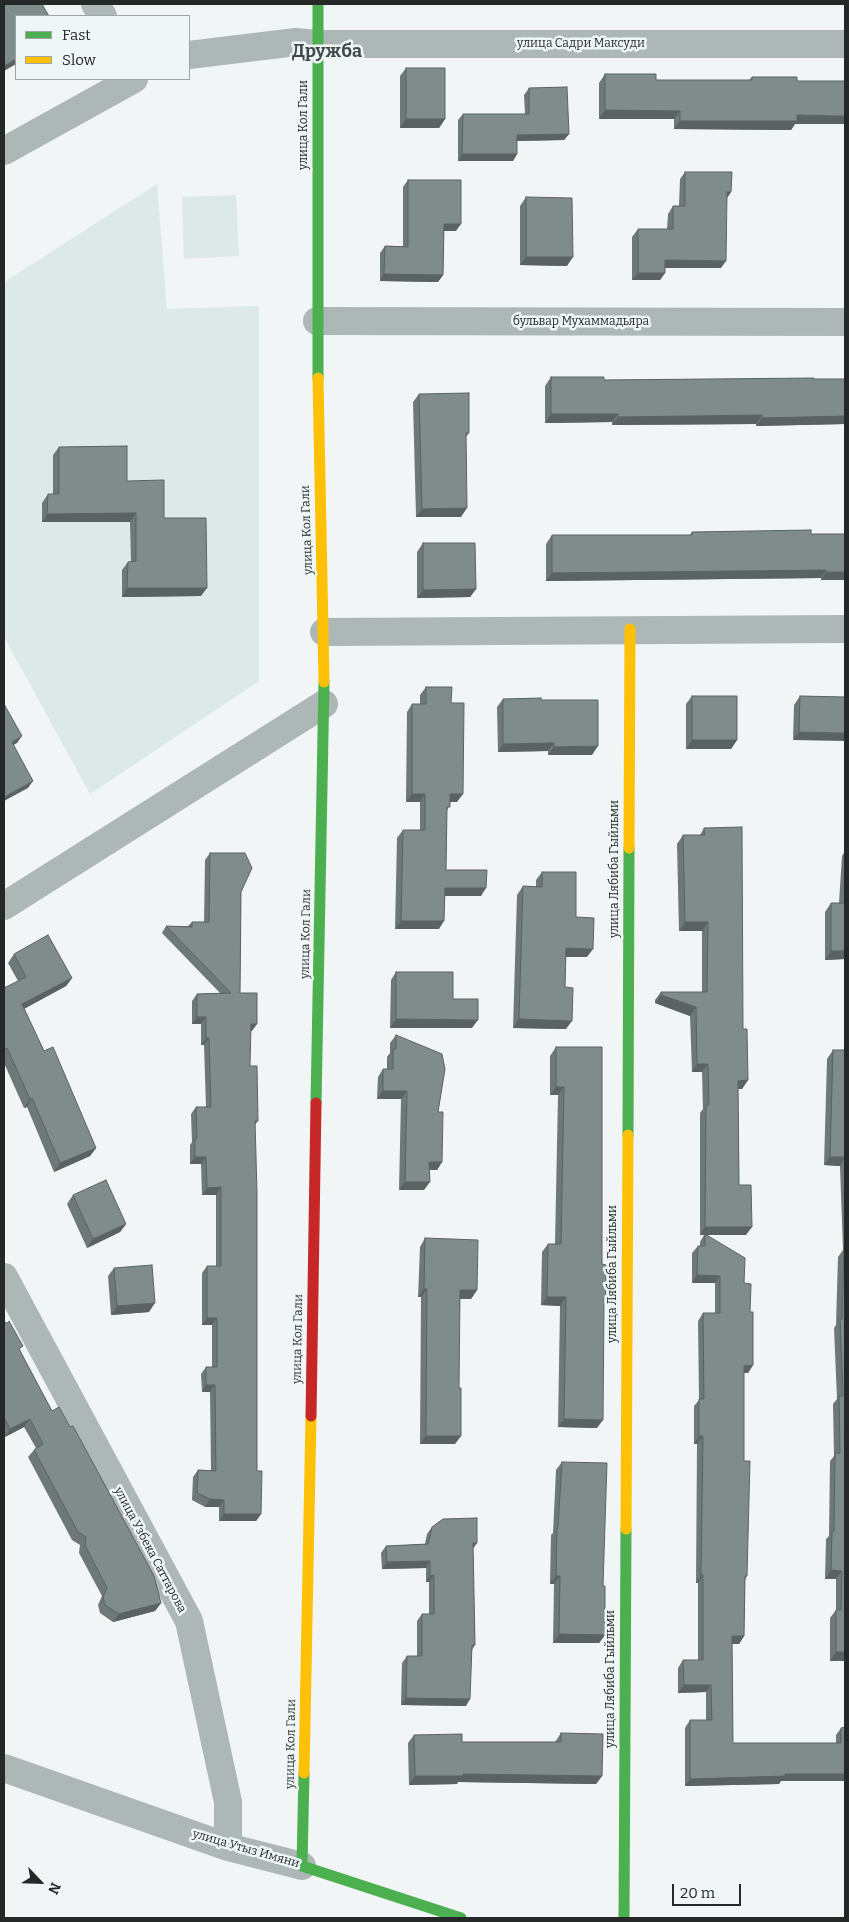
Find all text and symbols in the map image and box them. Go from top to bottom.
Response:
legend [15,15,190,80]
text: Fast [62,26,91,44]
street label: улица Садри Максуди [517,37,645,51]
district label: Дружба [292,41,362,63]
text: Slow [62,51,96,69]
street label: улица Кол Гали [297,80,311,170]
street label: бульвар Мухаммадьяра [513,315,649,329]
street label: улица Кол Гали [298,485,316,575]
street label: улица Лябиба Гыйльми [608,800,622,938]
street label: улица Кол Гали [298,889,314,979]
street label: улица Лябиба Гыйльми [606,1205,620,1343]
street label: улица Кол Гали [290,1294,306,1384]
street label: улица Узбека Саттарова [111,1485,189,1615]
street label: улица Лябиба Гыйльми [604,1610,618,1748]
street label: улица Кол Гали [283,1699,299,1789]
street label: улица Утыз Имяни [191,1827,301,1871]
north arrow [15,1857,65,1907]
scale bar [674,1874,743,1906]
text: N [44,1880,64,1897]
text: 20 m [680,1884,715,1902]

